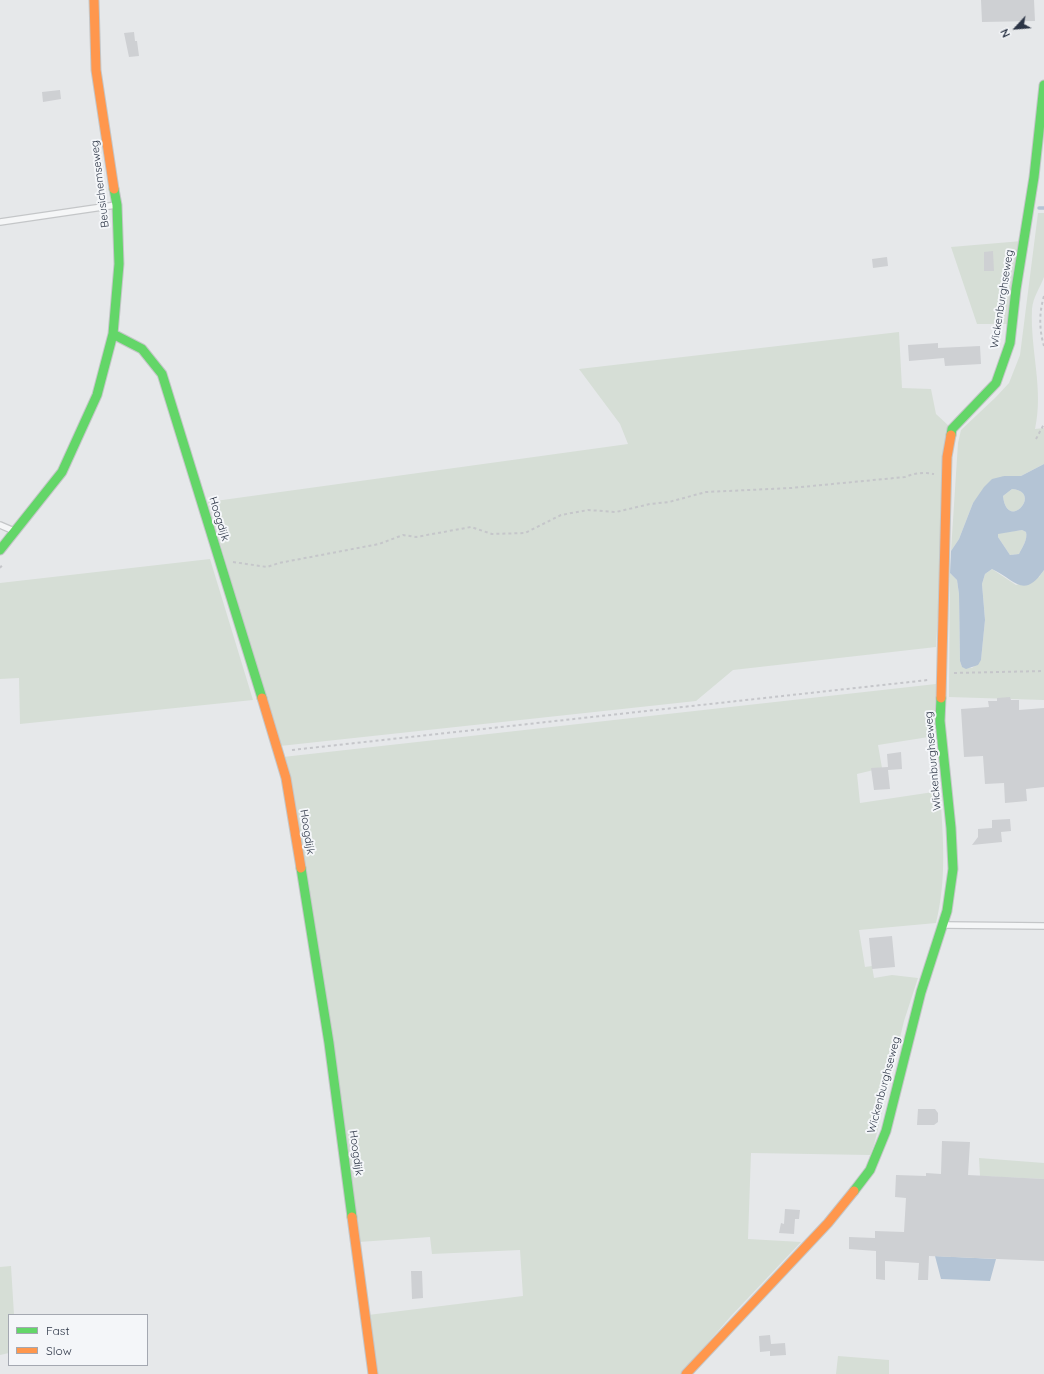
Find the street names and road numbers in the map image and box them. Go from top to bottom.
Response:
street label: Beusichemseweg [88,140,112,228]
street label: Wickenburghseweg [988,249,1016,349]
street label: Hoogdijk [206,495,232,543]
street label: Wickenburghseweg [922,711,944,811]
street label: Hoogdijk [297,808,317,856]
street label: Wickenburghseweg [865,1035,903,1135]
street label: Hoogdijk [346,1129,366,1177]

